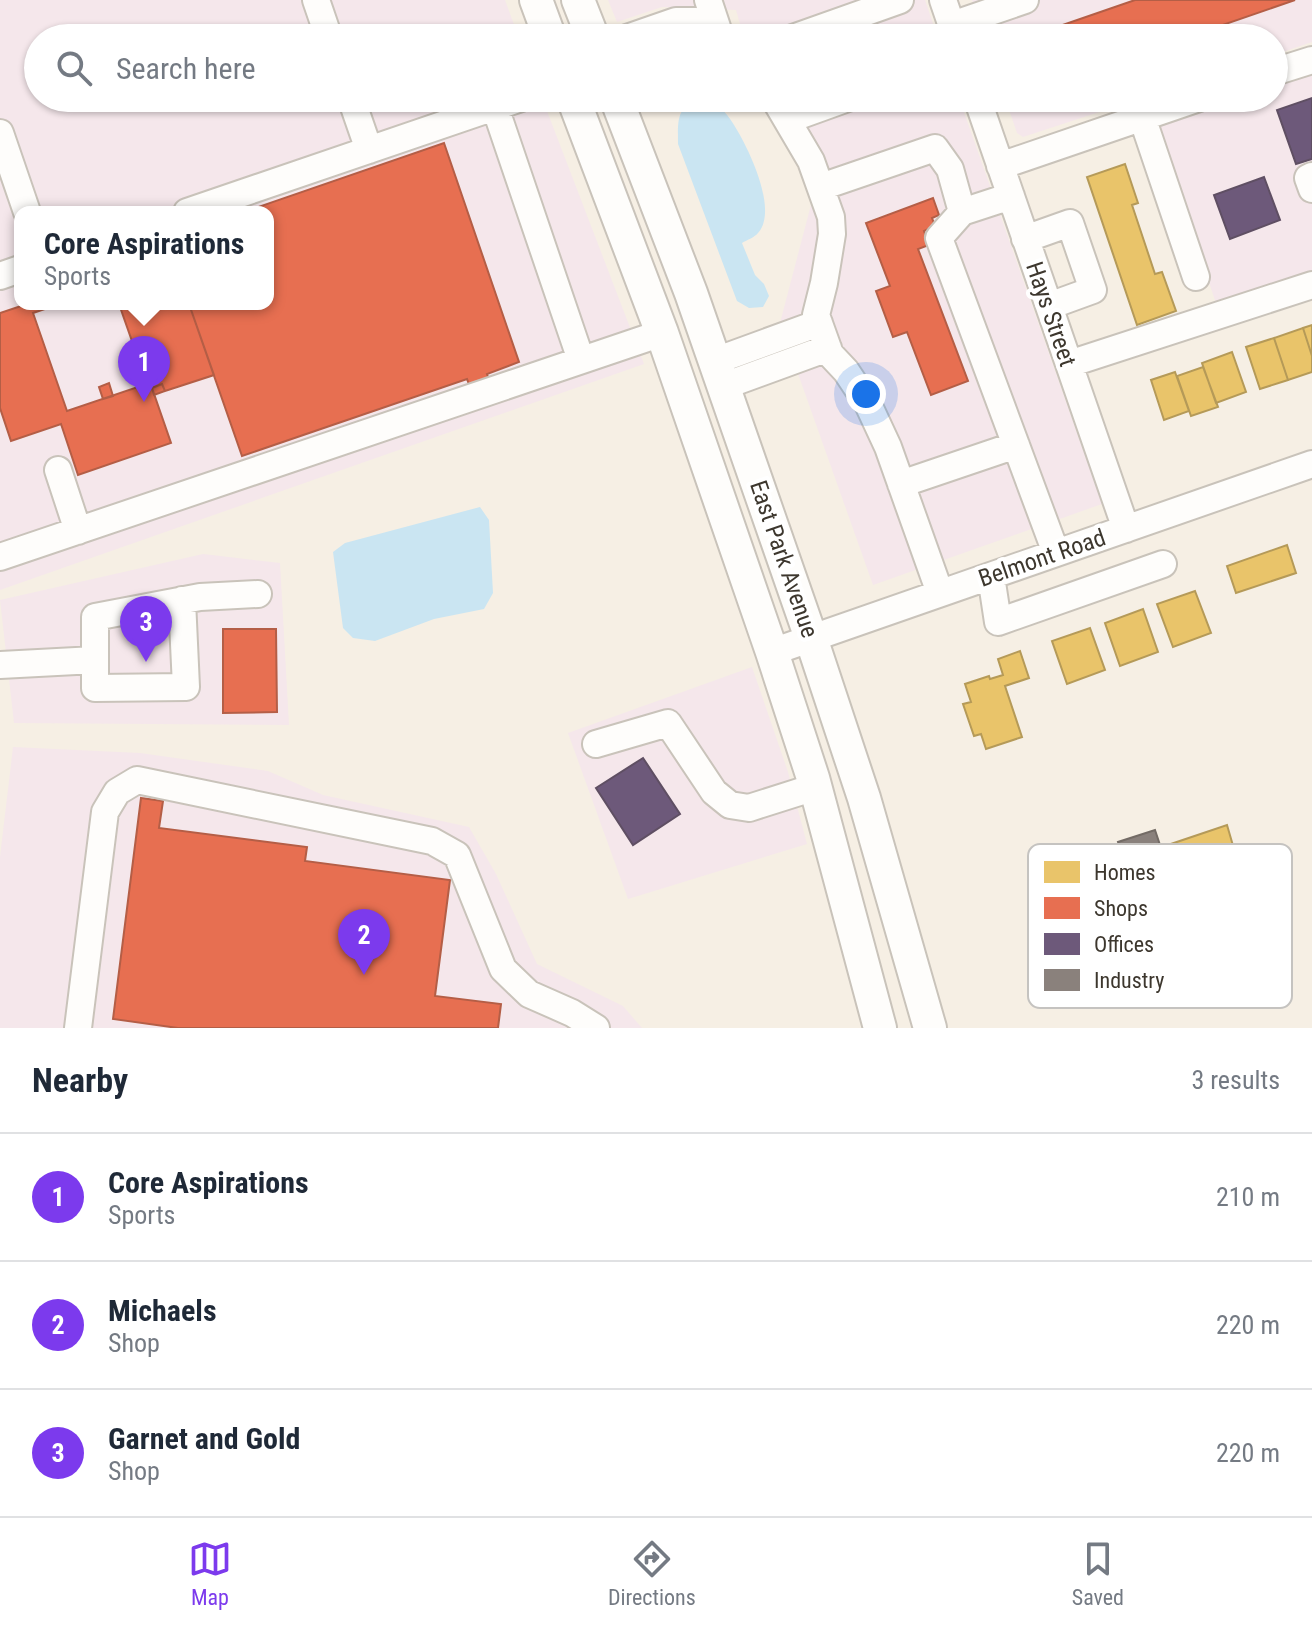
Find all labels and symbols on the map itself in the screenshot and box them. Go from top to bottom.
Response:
street label: Hays Street [1020,258,1082,370]
pin: 1 [118,336,170,402]
your location [846,374,886,414]
street label: East Park Avenue [744,477,824,641]
street label: Belmont Road [975,523,1109,593]
pin: 3 [120,596,172,662]
legend [1028,844,1292,1008]
text: Homes [1094,860,1156,885]
text: Shops [1094,896,1148,921]
pin: 2 [338,909,390,975]
text: Offices [1094,932,1154,957]
text: Industry [1094,968,1164,993]

